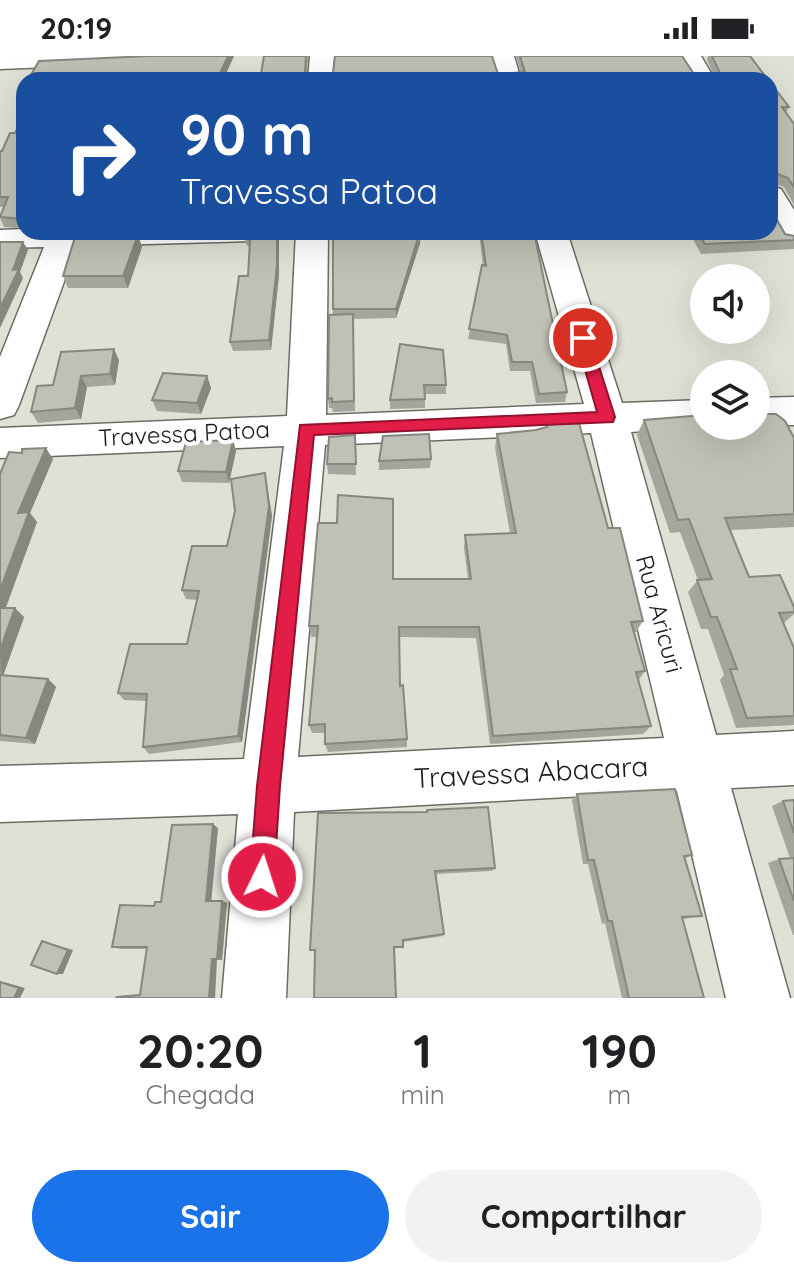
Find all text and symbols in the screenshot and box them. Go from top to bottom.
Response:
text: 20:19 [40,9,112,47]
text: 90 m [180,99,314,169]
icon: right [48,104,152,208]
text: Travessa Patoa [180,168,438,213]
map controls [690,264,770,440]
button: sound [690,264,770,344]
pin [549,304,617,372]
icon: arrive [561,316,605,360]
button: layers [690,360,770,440]
street label: Travessa Patoa [97,414,271,452]
street label: Rua Aricuri [630,551,690,676]
street label: Travessa Abacara [413,748,649,795]
position arrow [220,835,304,919]
text: 20:20 [137,1020,264,1080]
text: 1 [413,1020,432,1080]
text: 190 [582,1020,657,1080]
text: Chegada [145,1078,255,1111]
text: min [400,1078,445,1111]
text: m [608,1078,631,1111]
button: Sair [32,1170,389,1262]
button: Compartilhar [405,1170,762,1262]

